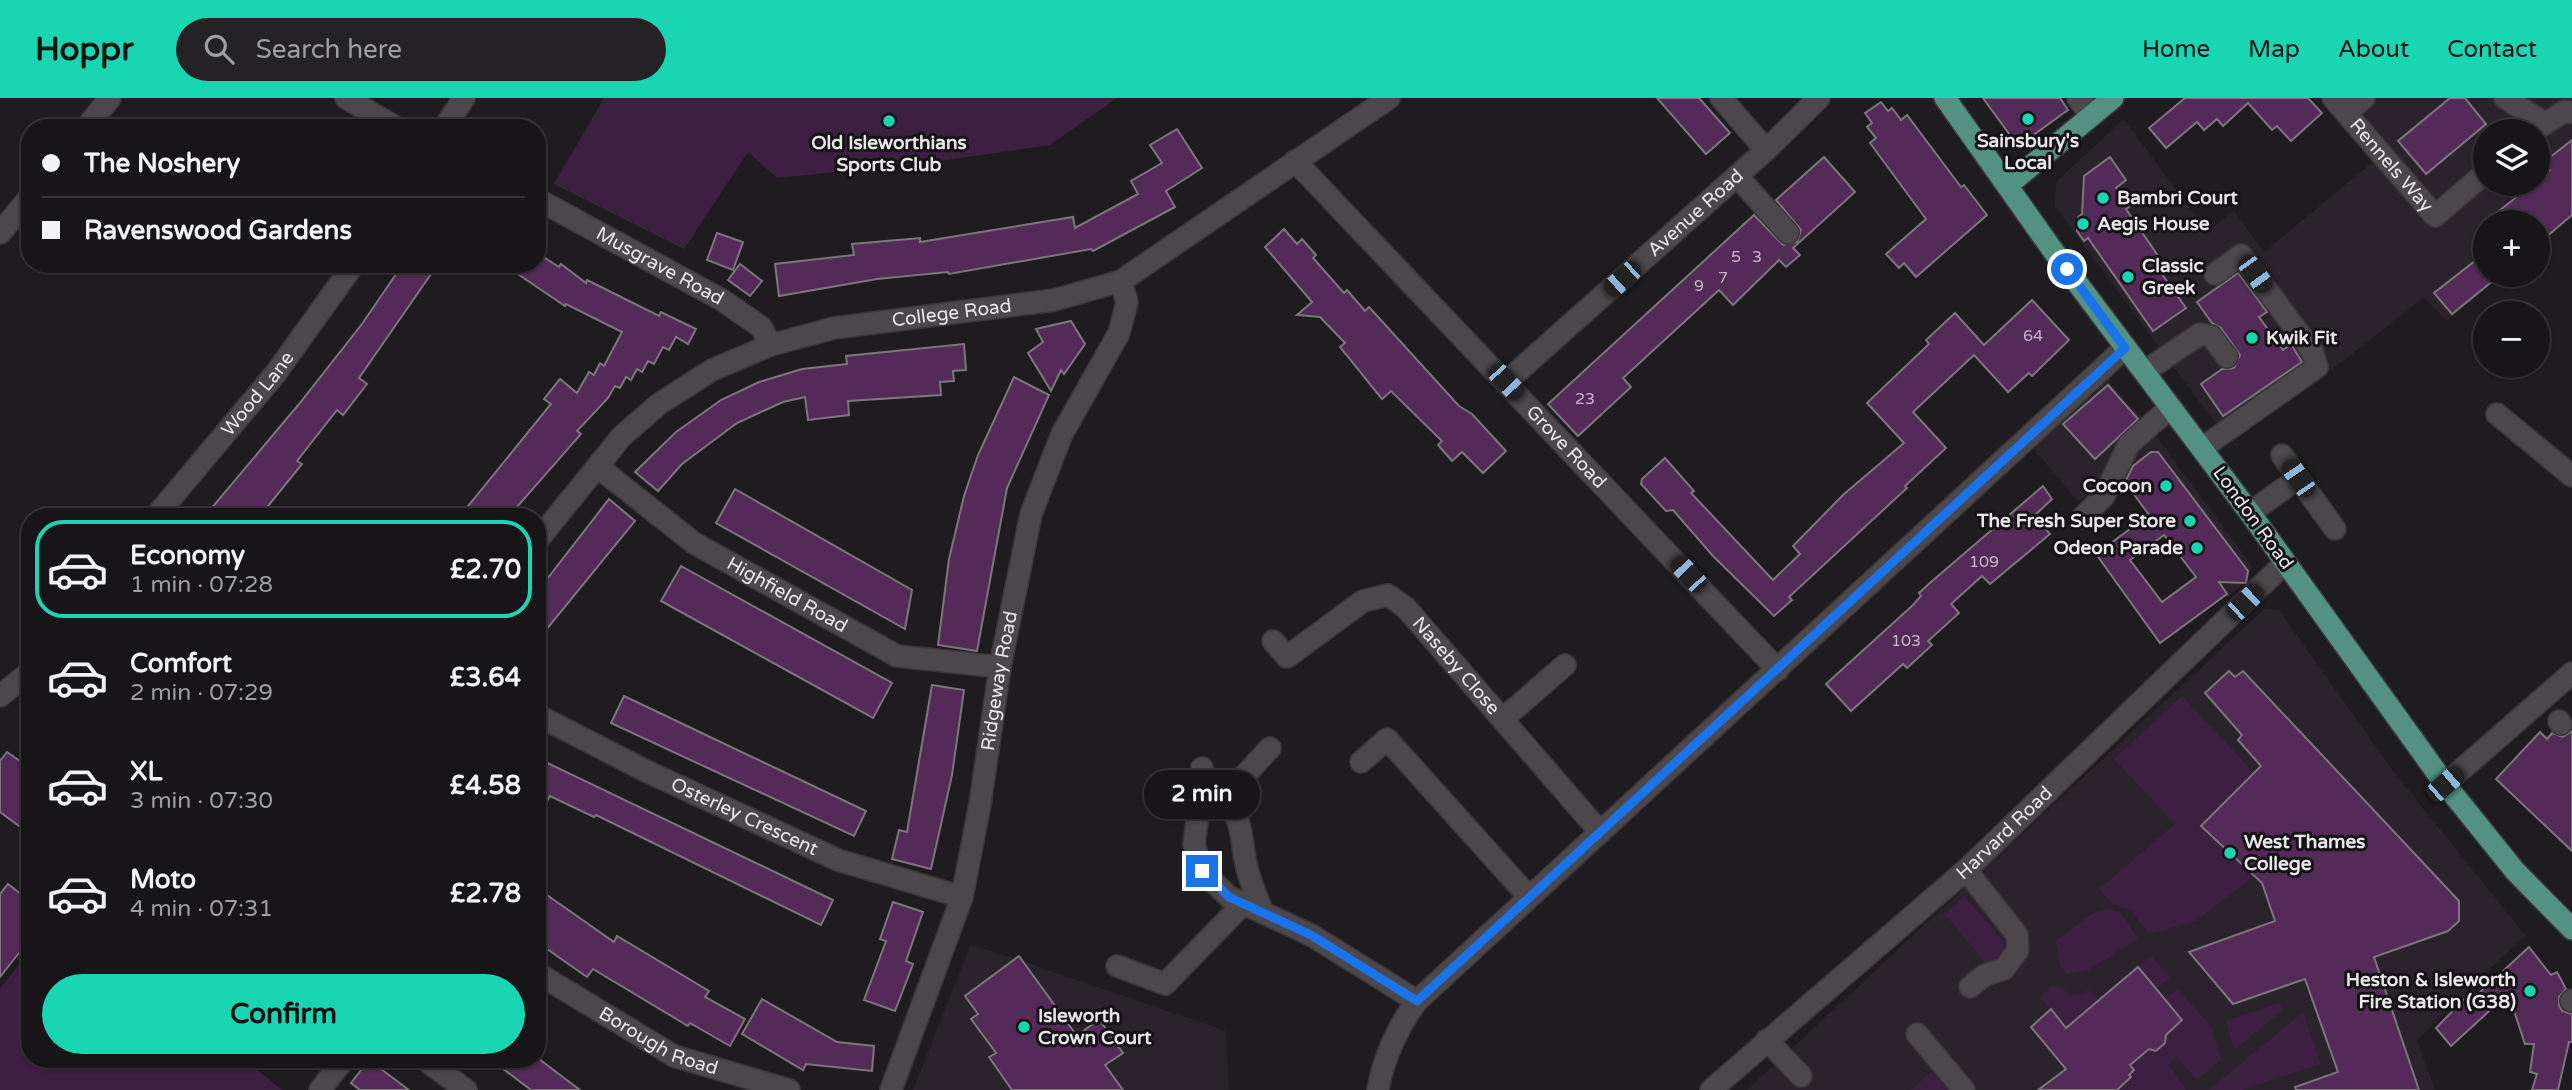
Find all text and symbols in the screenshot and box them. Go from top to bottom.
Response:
search box [176,18,666,81]
text: Hoppr [35,30,134,69]
icon: search [200,30,238,68]
text: Search here [256,34,402,65]
text: Home [2142,35,2210,64]
text: Map [2248,35,2300,64]
text: About [2338,35,2409,64]
text: Contact [2447,35,2537,64]
marker: Sainsbury's Local [2020,111,2036,127]
marker: Old Isleworthians Sports Club [881,113,897,129]
street label: Rennels Way [2345,114,2438,216]
map controls [2473,119,2550,378]
button: layers [2473,119,2550,196]
place label: Sainsbury's Local [1977,130,2079,174]
place label: Old Isleworthians Sports Club [811,132,967,177]
text: The Noshery [84,148,240,179]
street label: Avenue Road [1643,164,1748,261]
place label: Bambri Court [2117,187,2239,209]
marker: Bambri Court [2095,190,2111,206]
button: + [2473,210,2550,287]
place label: Aegis House [2097,213,2210,236]
text: Ravenswood Gardens [84,215,352,246]
marker: Aegis House [2075,216,2091,232]
street label: Musgrave Road [592,222,727,310]
house number: 5 [1731,247,1741,267]
house number: 3 [1752,247,1762,267]
car [2235,251,2276,297]
route start [2051,253,2083,285]
place label: Classic Greek [2142,255,2204,299]
car [1600,257,1645,301]
house number: 7 [1718,268,1728,288]
marker: Classic Greek [2120,269,2136,285]
house number: 9 [1694,276,1704,296]
street label: College Road [891,295,1013,332]
button: − [2473,301,2550,378]
house number: 64 [2023,326,2043,346]
place label: Kwik Fit [2266,327,2338,349]
marker: Kwik Fit [2244,330,2260,346]
street label: Wood Lane [217,347,299,441]
car [1484,359,1529,405]
house number: 23 [1575,389,1595,409]
street label: Grove Road [1522,401,1611,493]
car [2278,455,2319,501]
street label: London Road [2208,462,2298,574]
place label: Cocoon [2083,475,2152,497]
marker: Cocoon [2158,478,2174,494]
place label: The Fresh Super Store [1976,510,2176,533]
marker: The Fresh Super Store [2182,513,2198,529]
place label: Odeon Parade [2053,537,2183,559]
icon: car [46,538,109,601]
text: Economy [130,540,245,571]
marker: Odeon Parade [2189,540,2205,556]
car [1666,551,1711,597]
street label: Highfield Road [723,552,851,637]
house number: 109 [1969,552,1999,572]
text: £2.70 [450,554,521,585]
text: 1 min · 07:28 [130,571,273,599]
car [2223,580,2268,624]
street label: Ridgeway Road [977,609,1022,752]
street label: Naseby Close [1408,612,1504,719]
house number: 103 [1891,631,1921,651]
icon: car [46,646,109,709]
text: Comfort [130,648,232,679]
text: £3.64 [450,662,521,693]
text: 2 min · 07:29 [130,679,273,707]
icon: car [46,754,109,817]
text: XL [130,756,162,787]
car [2423,762,2468,806]
text: £4.58 [450,770,521,801]
callout: 2 min [1144,770,1260,818]
street label: Osterley Crescent [667,773,821,860]
text: 2 min [1171,780,1233,808]
street label: Harvard Road [1952,782,2057,884]
text: 3 min · 07:30 [130,787,273,815]
place label: West Thames College [2244,831,2365,876]
marker: West Thames College [2222,845,2238,861]
route end [1186,855,1218,887]
icon: car [46,862,109,925]
text: Moto [130,864,196,895]
text: £2.78 [450,878,521,909]
text: 4 min · 07:31 [130,895,273,923]
place label: Heston & Isleworth Fire Station (G38) [2346,969,2516,1013]
button: Confirm [42,974,525,1054]
marker: Heston & Isleworth Fire Station (G38) [2522,983,2538,999]
street label: Borough Road [595,1002,721,1079]
place label: Isleworth Crown Court [1038,1005,1152,1049]
marker: Isleworth Crown Court [1016,1019,1032,1035]

